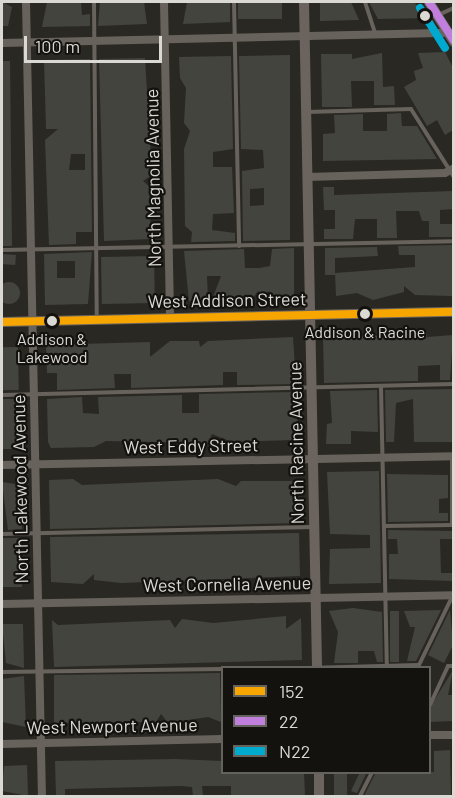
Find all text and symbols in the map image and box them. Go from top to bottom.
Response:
unlabelled marker [419,10,431,22]
scale bar [27,24,165,62]
text: 100 m [35,35,80,57]
street label: North Magnolia Avenue [141,89,165,267]
street label: West Addison Street [147,288,307,312]
marker: Addison & Racine [359,308,371,320]
marker: Addison & Lakewood [46,315,58,327]
place label: Addison & Racine [305,322,425,342]
place label: Addison & Lakewood [17,329,87,367]
street label: North Racine Avenue [284,361,308,525]
street label: North Lakewood Avenue [8,394,32,584]
street label: West Eddy Street [123,434,259,458]
street label: West Cornelia Avenue [143,572,311,596]
legend [221,666,431,774]
text: 152 [279,680,304,702]
text: 22 [279,710,298,732]
street label: West Newport Avenue [26,714,198,738]
text: N22 [279,740,310,762]

